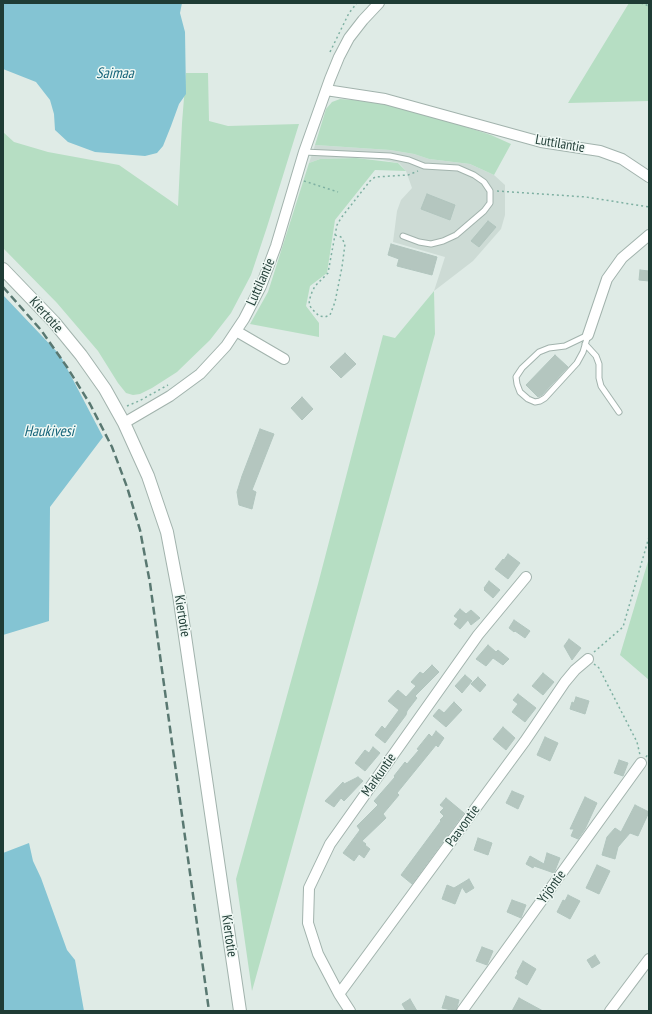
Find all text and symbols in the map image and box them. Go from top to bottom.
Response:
water label: Saimaa [96,65,134,83]
street label: Luttilantie [534,131,586,157]
street label: Luttilantie [243,256,279,308]
street label: Kiertotie [26,294,66,336]
water label: Haukivesi [24,423,74,441]
street label: Kiertotie [170,594,194,638]
street label: Markuntie [358,750,400,800]
street label: Paavontie [442,802,484,850]
street label: Yrjöntie [534,867,570,907]
street label: Kiertotie [218,914,240,958]

